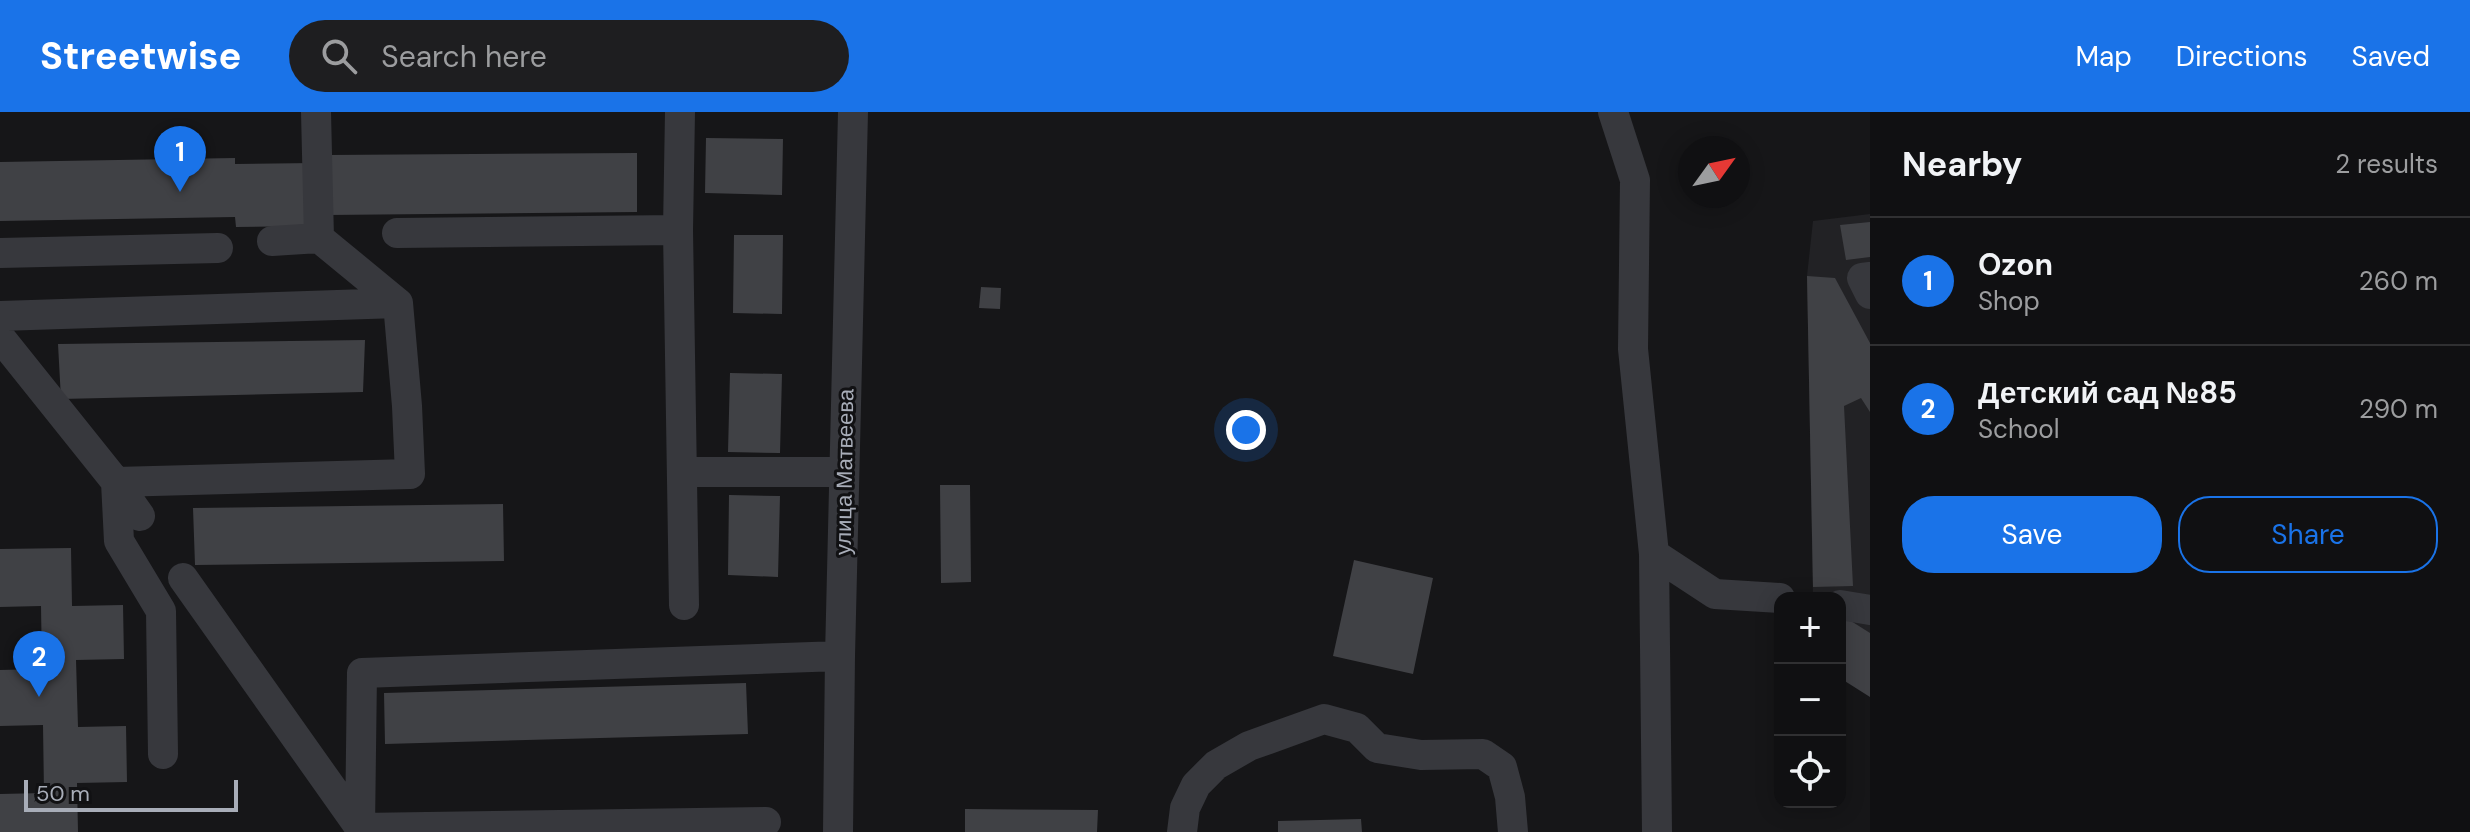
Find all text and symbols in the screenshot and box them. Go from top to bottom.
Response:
search box [289,20,849,92]
text: Streetwise [40,31,241,81]
icon: search [317,34,361,78]
text: Search here [381,37,547,76]
text: Map [2075,38,2132,75]
text: Directions [2176,38,2308,75]
text: Saved [2352,38,2430,75]
pin: 1 [154,126,206,192]
north arrow [1678,136,1750,208]
text: Nearby [1902,142,2022,187]
text: 2 results [2335,147,2438,181]
text: Ozon [1978,245,2053,284]
text: 1 [1923,264,1933,298]
text: 260 m [2359,264,2438,298]
text: Shop [1978,284,2040,318]
text: Детский сад №85 [1978,373,2237,412]
street label: улица Матвеева [829,388,860,555]
text: 2 [1920,392,1936,426]
text: 290 m [2359,392,2438,426]
your location [1226,410,1266,450]
text: School [1978,412,2060,446]
button: Save [1902,496,2162,573]
button: Share [2178,496,2438,573]
map controls [1774,592,1846,808]
button: + [1774,592,1846,664]
pin: 2 [13,631,65,697]
button: − [1774,664,1846,736]
button: locate [1774,736,1846,808]
scale bar [24,776,238,812]
text: 50 m [36,779,90,808]

